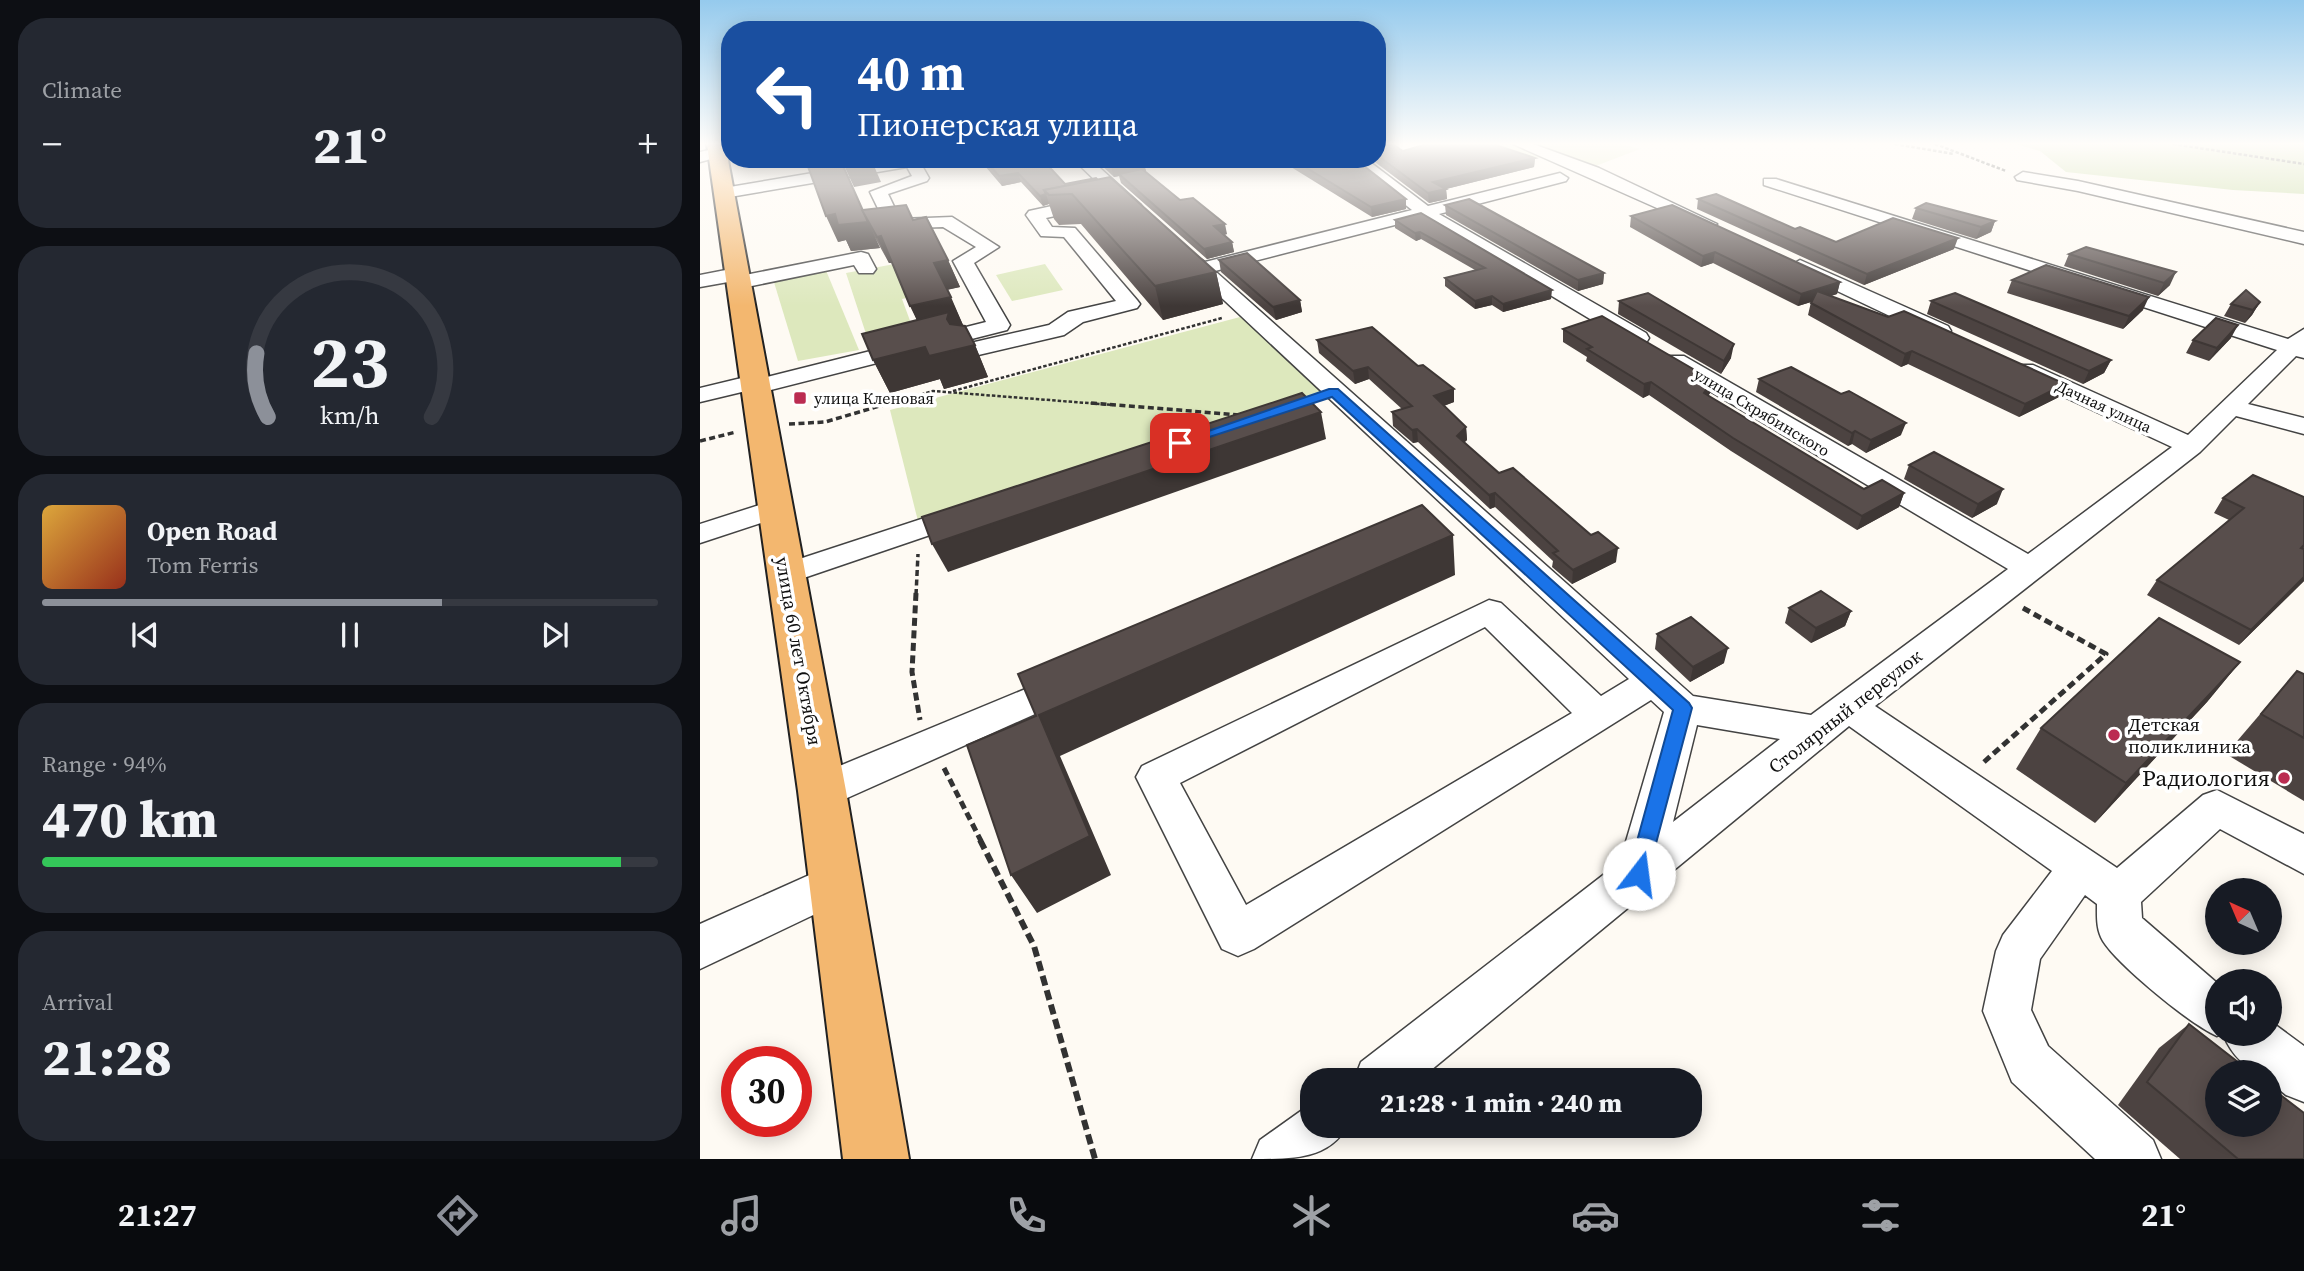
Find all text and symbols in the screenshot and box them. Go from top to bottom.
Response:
text: 40 m [857,39,965,106]
icon: left [742,49,833,140]
text: Climate [42,74,122,106]
text: Пионерская улица [857,103,1138,147]
text: 21° [313,109,387,180]
text: − [42,118,62,170]
text: + [638,118,658,170]
text: 23 [311,313,389,412]
street label: улица Скрябинского [1690,363,1834,461]
street label: Дачная улица [2053,374,2156,438]
place label: улица Кленовая [814,387,934,409]
marker: улица Кленовая [792,390,808,406]
text: km/h [320,398,380,432]
pin [1150,413,1210,473]
icon: arrive [1161,424,1199,462]
text: Open Road [147,513,278,549]
text: Tom Ferris [147,549,258,581]
street label: улица 60 лет Октября [770,555,828,747]
icon: previous [126,616,164,654]
icon: pause [331,616,369,654]
icon: next [536,616,574,654]
street label: Столярный переулок [1763,642,1928,779]
place label: Детская поликлиника [2128,711,2251,759]
marker: Детская поликлиника [2106,727,2122,743]
text: Range · 94% [42,748,167,780]
place label: Радиология [2142,762,2270,794]
marker: Радиология [2276,770,2292,786]
text: 470 km [42,783,218,854]
position arrow [1602,837,1676,911]
north arrow [2205,878,2282,956]
map controls [2205,878,2282,1137]
button: sound [2205,969,2282,1046]
text: Arrival [42,986,113,1018]
text: 21:28 [42,1021,172,1092]
speed limit sign: 30 [721,1046,812,1137]
button: layers [2205,1060,2282,1137]
text: 21:28 · 1 min · 240 m [1380,1085,1622,1121]
icon: directions [433,1191,482,1240]
icon: music [717,1191,766,1240]
icon: phone [1002,1191,1051,1240]
icon: climate [1287,1191,1336,1240]
icon: car [1571,1191,1620,1240]
icon: filters [1856,1191,1905,1240]
text: 21:27 [118,1193,197,1237]
text: 21° [2141,1193,2186,1237]

